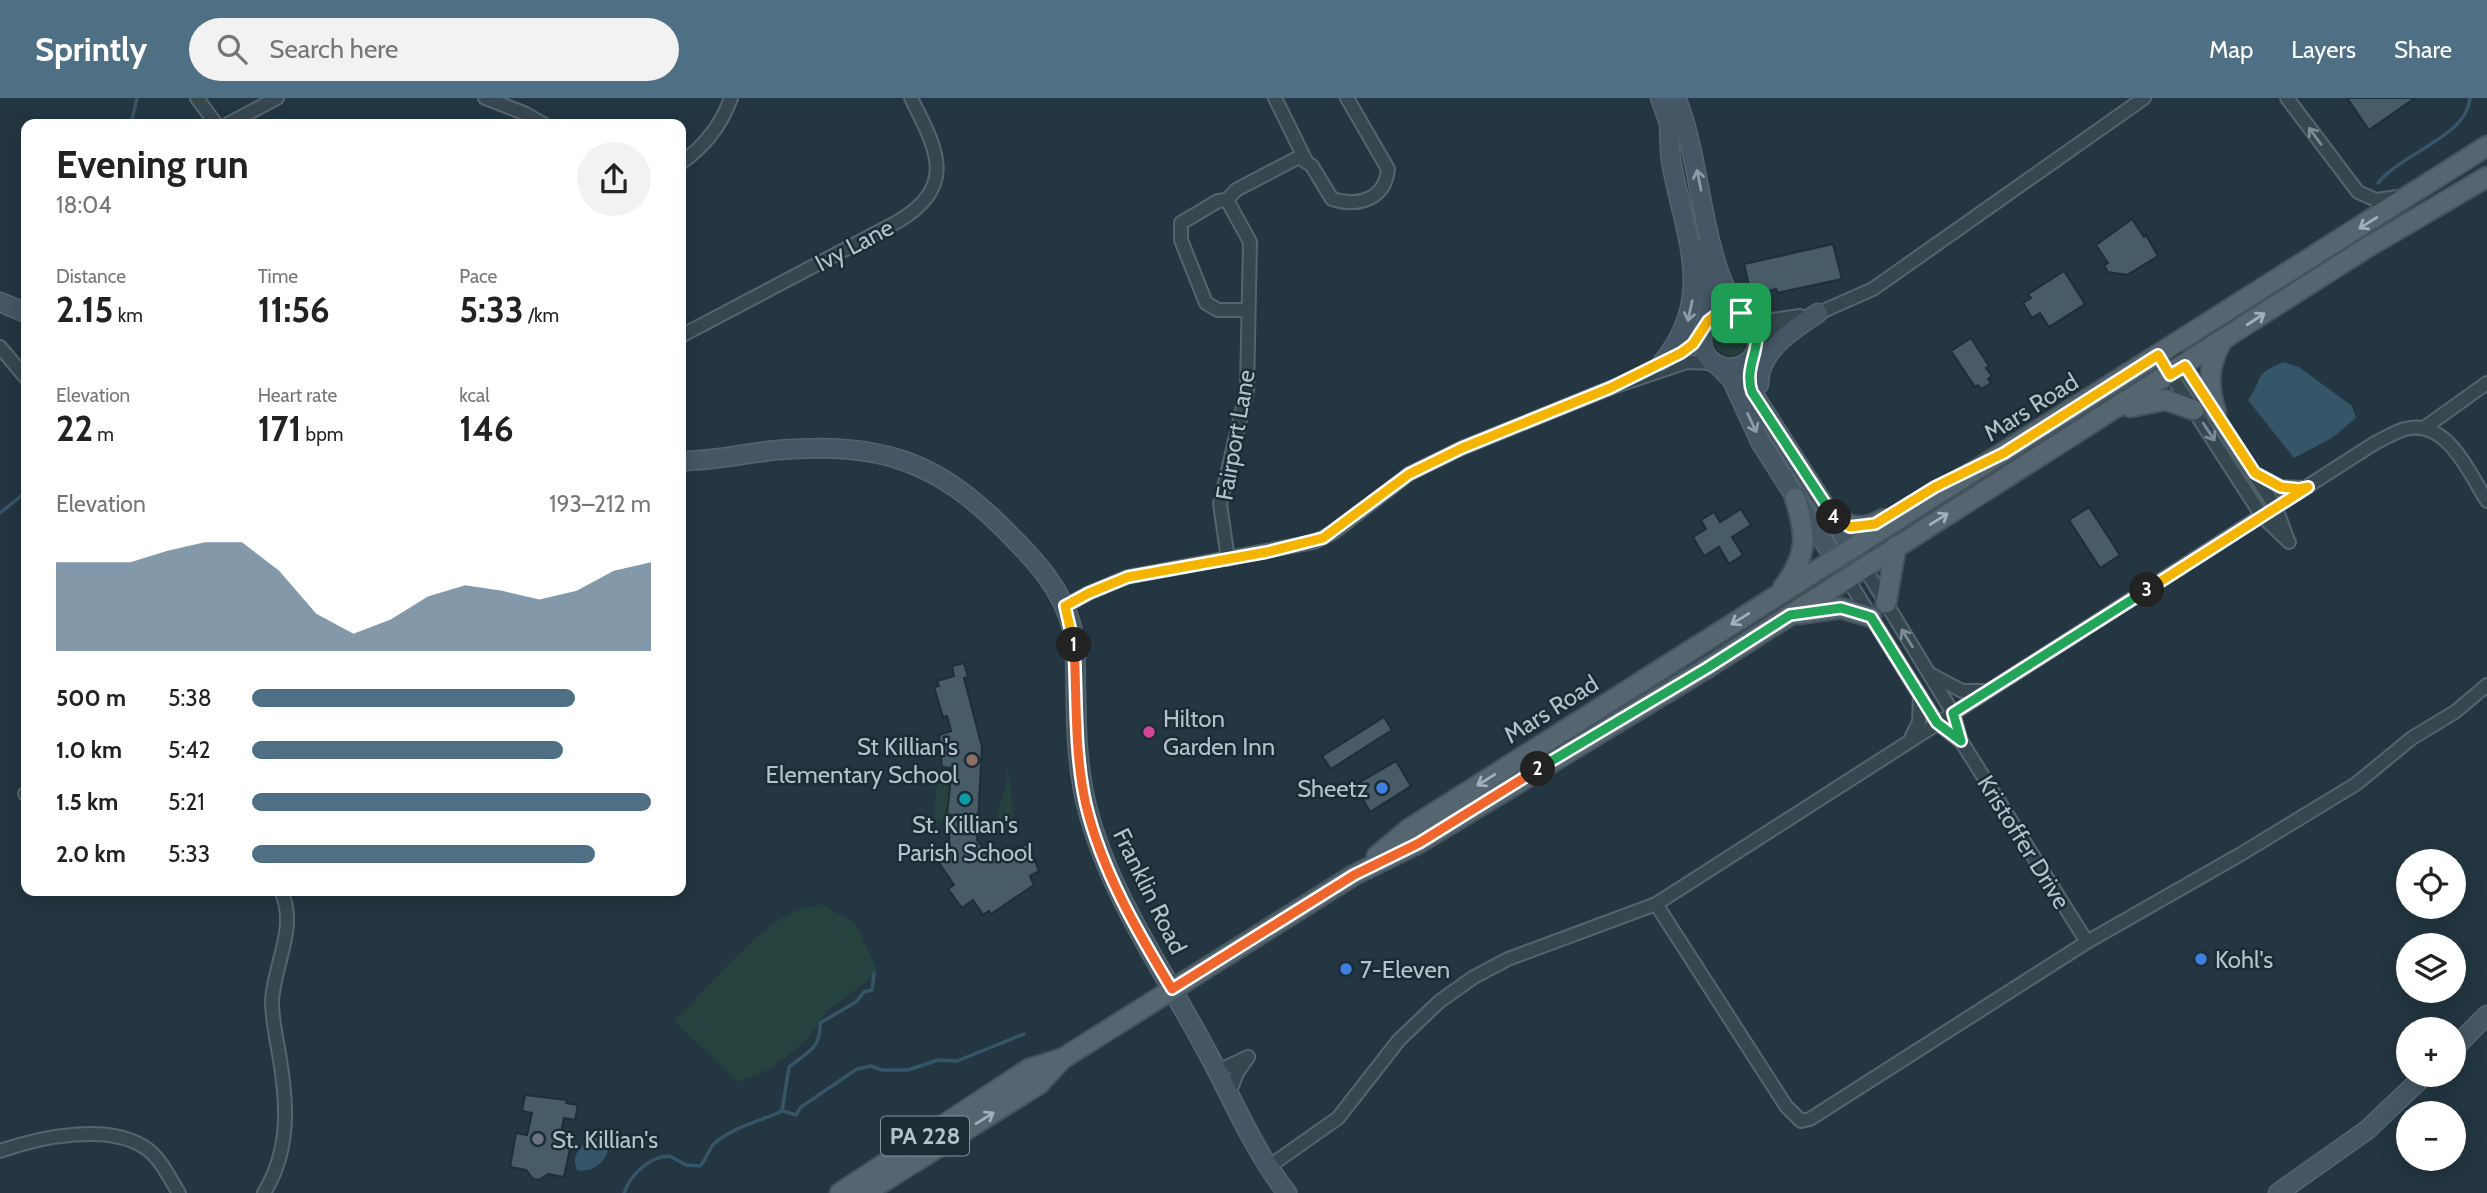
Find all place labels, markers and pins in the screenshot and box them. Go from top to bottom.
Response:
pin [1711,283,1771,343]
pin: 4 [1816,500,1852,534]
pin: 3 [2130,573,2164,608]
pin: 1 [1056,628,1092,662]
place label: Hilton Garden Inn [1163,704,1275,761]
marker: Hilton Garden Inn [1141,724,1157,740]
place label: St Killian's Elementary School [766,732,958,789]
marker: St Killian's Elementary School [964,752,980,768]
pin: 2 [1520,752,1556,786]
place label: Sheetz [1297,774,1368,803]
marker: Sheetz [1374,780,1390,796]
marker: St. Killian's Parish School [957,791,973,807]
place label: St. Killian's Parish School [897,810,1033,867]
place label: Kohl's [2215,945,2273,974]
marker: Kohl's [2193,951,2209,967]
place label: 7-Eleven [1360,955,1450,984]
marker: 7-Eleven [1338,961,1354,977]
place label: St. Killian's [552,1125,658,1154]
marker: St. Killian's [530,1131,546,1147]

